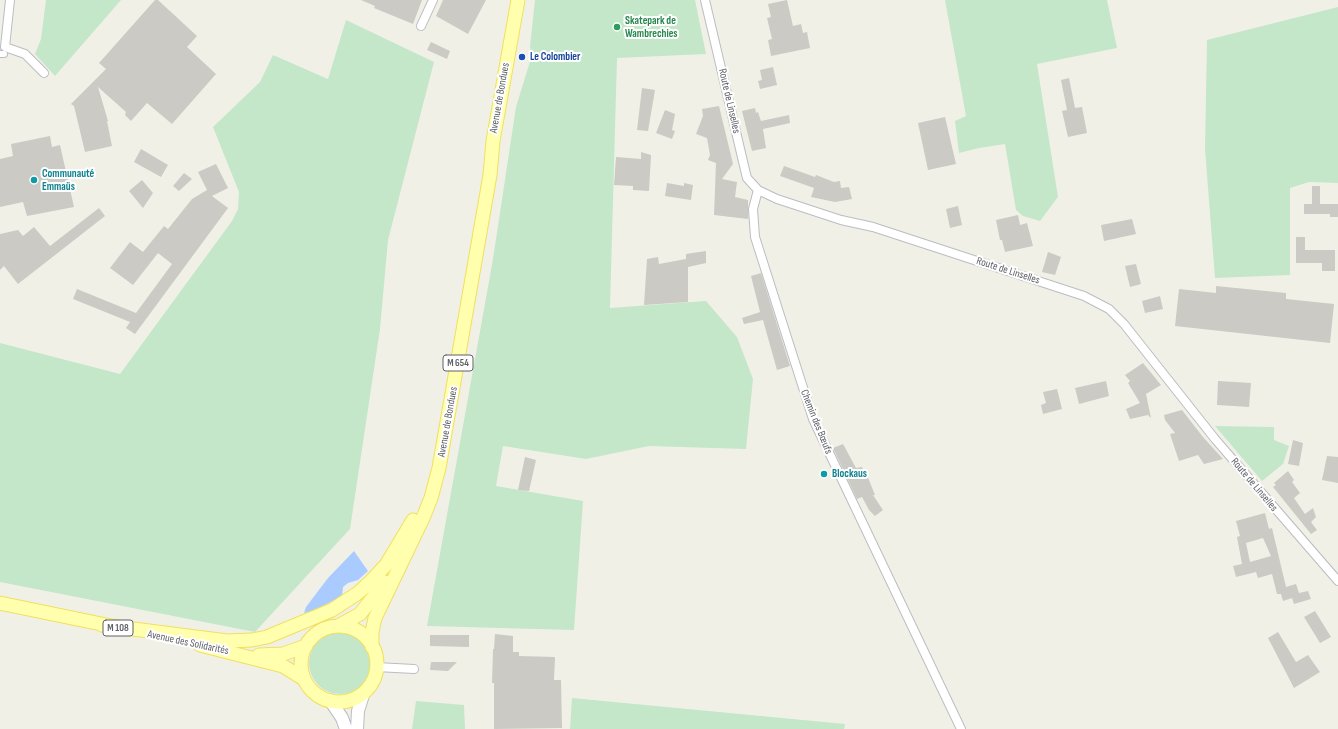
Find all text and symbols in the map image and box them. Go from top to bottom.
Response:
place label: Skatepark de Wambrechies [625,14,678,40]
marker: Skatepark de Wambrechies [612,22,622,32]
place label: Le Colombier [530,50,580,64]
marker: Le Colombier [517,52,527,62]
street label: Avenue de Bondues [487,62,513,134]
street label: Route de Linselles [715,67,743,135]
place label: Communauté Emmaüs [42,167,94,193]
marker: Communauté Emmaüs [29,175,39,185]
street label: Route de Linselles [975,255,1041,287]
road number: M 654 [443,355,473,371]
street label: Avenue de Bondues [435,386,461,458]
street label: Chemin des Bœufs [797,388,835,456]
street label: Route de Linselles [1228,455,1280,515]
place label: Blockaus [832,467,867,481]
marker: Blockaus [819,469,829,479]
road number: M 108 [103,620,133,636]
street label: Avenue des Solidarités [146,628,230,658]

